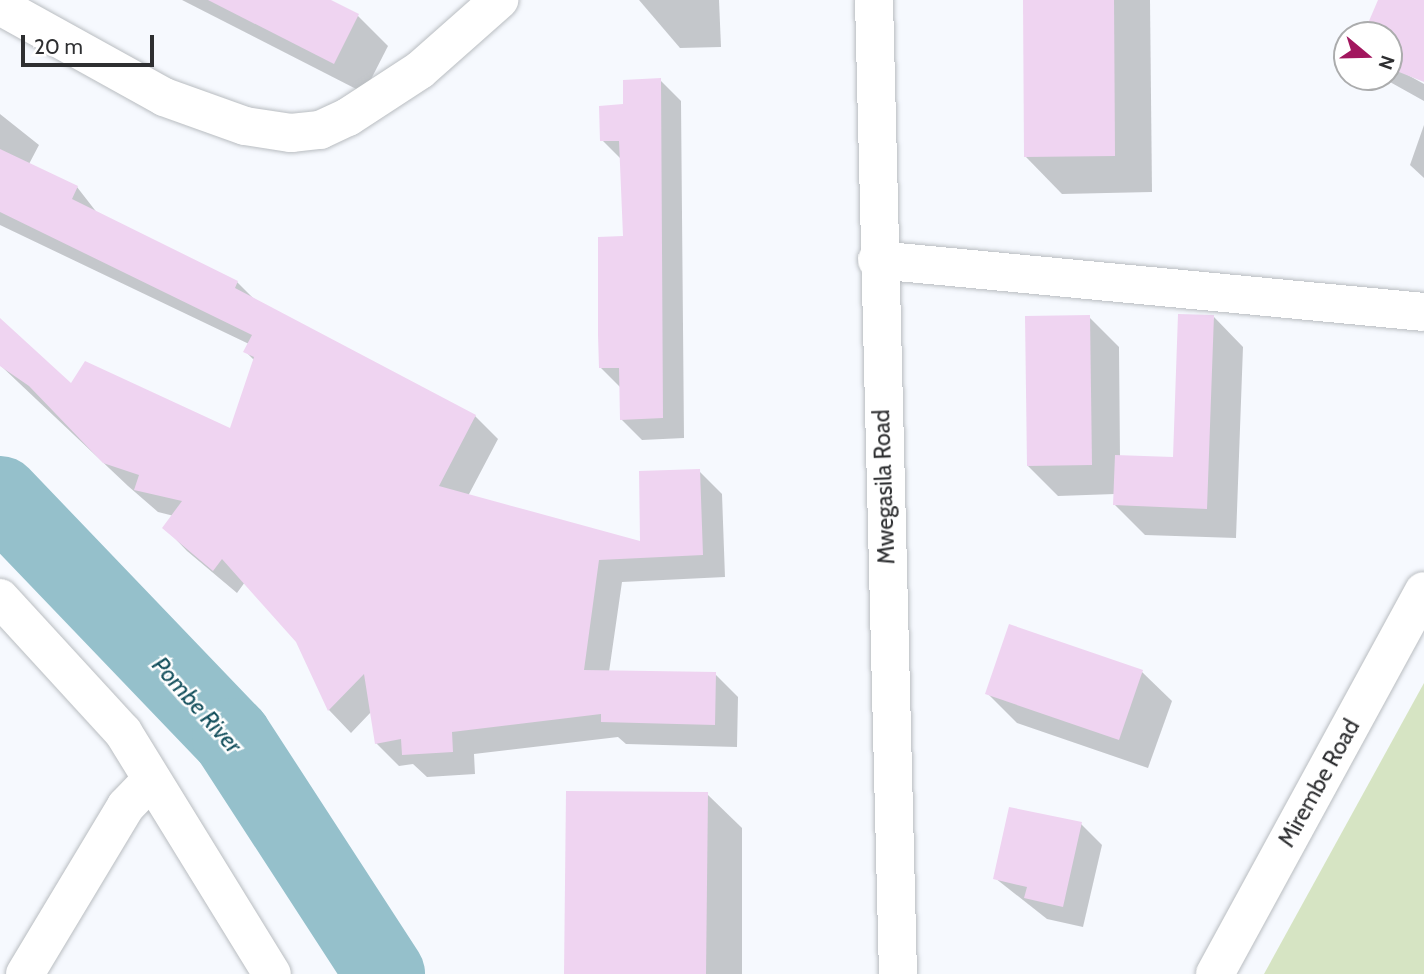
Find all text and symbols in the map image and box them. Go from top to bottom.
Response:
scale bar [24,21,158,65]
north arrow [1333,21,1403,91]
text: 20 m [34,34,83,59]
text: N [1373,52,1399,72]
street label: Mwegasila Road [868,409,900,565]
water label: Pombe River [146,651,248,759]
street label: Mirembe Road [1273,714,1365,852]

